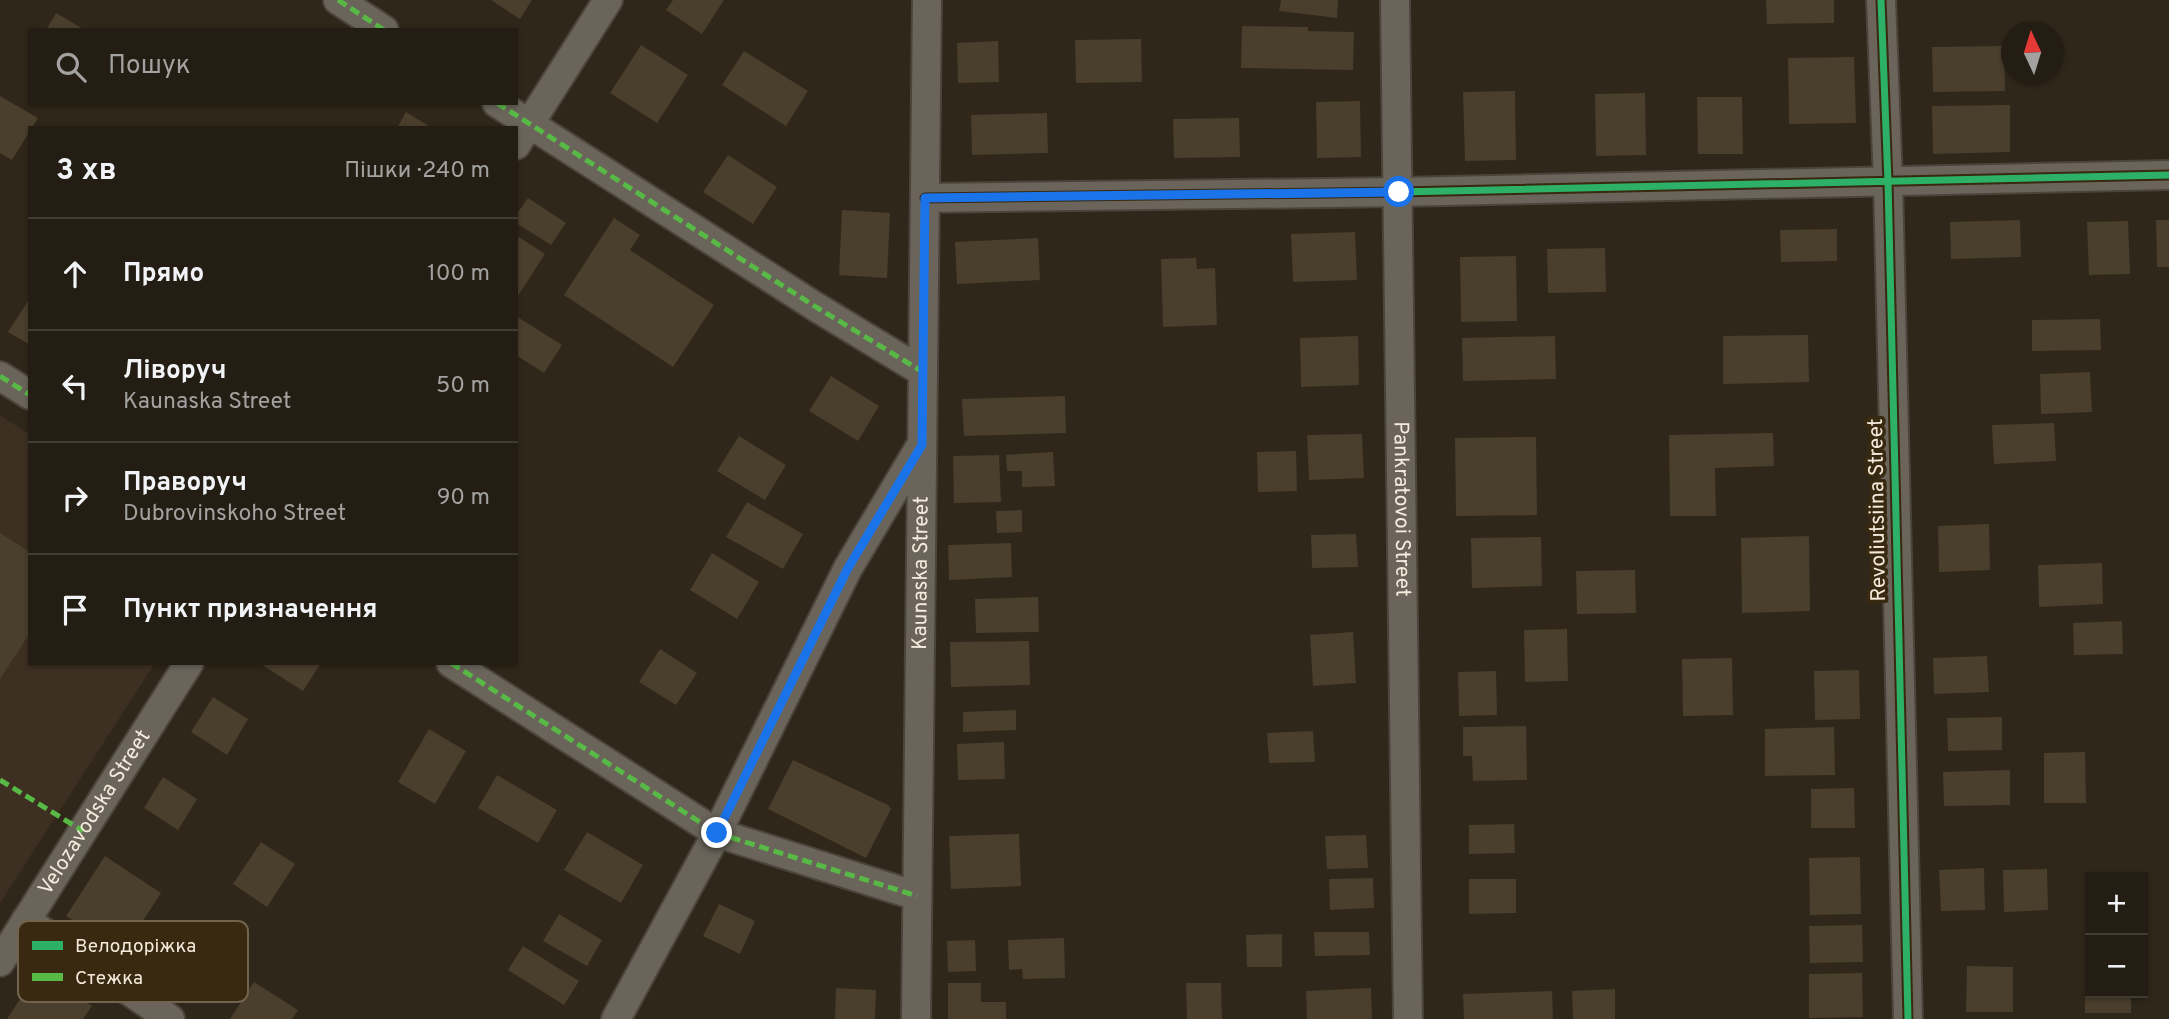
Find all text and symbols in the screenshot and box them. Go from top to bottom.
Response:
north arrow [2001,21,2064,84]
search box [28,28,518,105]
icon: search [52,48,90,86]
text: Пошук [108,50,191,83]
text: 3 хв [56,153,117,190]
text: Пішки · 240 m [344,157,490,186]
route start [1383,176,1414,207]
icon: ahead [56,255,94,293]
text: Прямо [123,258,204,291]
text: 100 m [427,260,490,289]
text: Ліворуч [123,355,226,388]
icon: left [56,367,94,405]
text: 50 m [436,372,490,401]
text: Kaunaska Street [123,388,291,417]
street label: Revoliutsiina Street [1863,418,1893,602]
street label: Pankratovoi Street [1387,421,1416,597]
text: Праворуч [123,467,247,500]
icon: right [56,479,94,517]
text: 90 m [437,484,490,513]
street label: Kaunaska Street [906,496,935,650]
text: Dubrovinskoho Street [123,500,346,529]
icon: arrive [56,591,94,629]
text: Пункт призначення [123,594,377,627]
street label: Velozavodska Street [32,725,157,900]
route end [701,817,732,848]
map controls [2085,872,2148,998]
button: + [2085,872,2148,935]
legend [18,921,248,1002]
text: Велодоріжка [75,935,196,959]
button: − [2085,935,2148,998]
text: Стежка [75,967,143,991]

